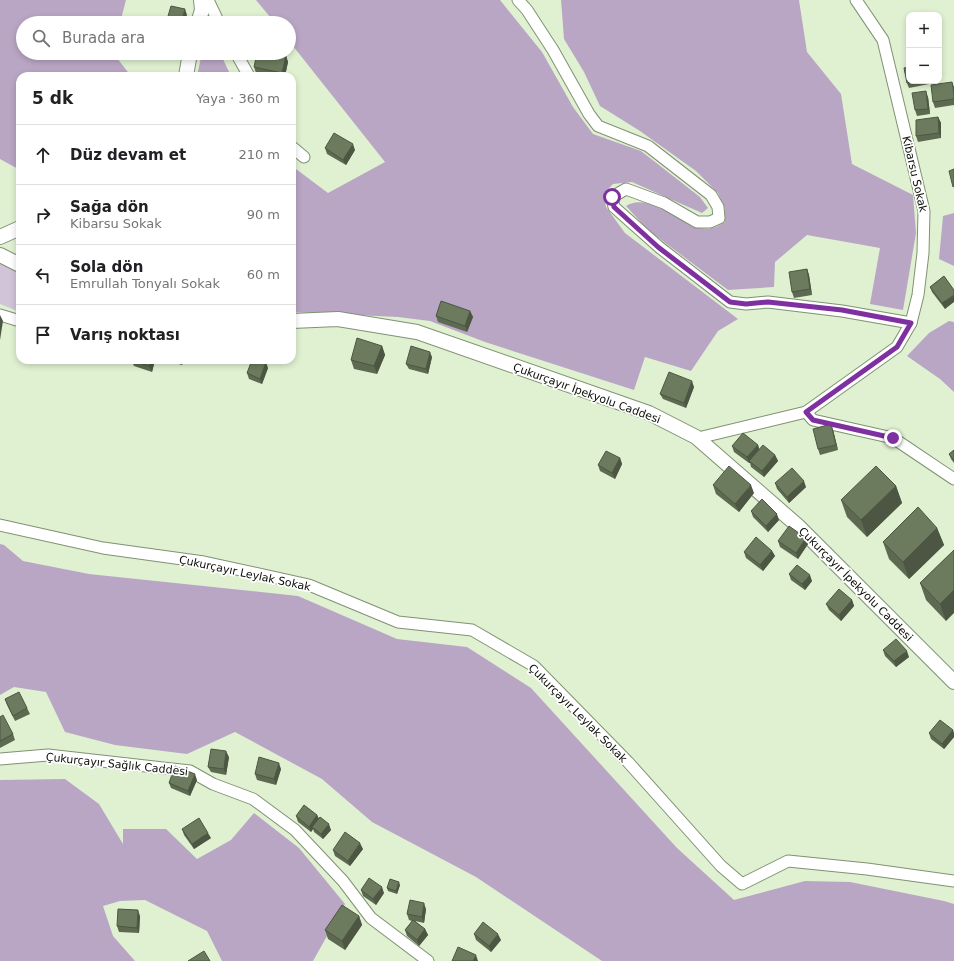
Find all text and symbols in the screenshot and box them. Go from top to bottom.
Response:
map controls [906,12,942,84]
button: + [906,12,942,48]
search box [16,16,296,60]
icon: search [30,27,52,49]
text: Burada ara [62,29,145,47]
button: − [906,48,942,84]
text: 5 dk [32,88,73,108]
text: Yaya · 360 m [196,91,280,106]
street label: Kibarsu Sokak [899,135,930,214]
icon: ahead [32,144,54,166]
text: Düz devam et [70,146,186,164]
text: 210 m [238,147,280,162]
route start [603,188,621,206]
text: Sağa dön [70,198,149,216]
icon: right [32,204,54,226]
text: 90 m [247,207,280,222]
text: Kibarsu Sokak [70,216,162,231]
text: Sola dön [70,258,143,276]
icon: left [32,264,54,286]
text: 60 m [247,267,280,282]
text: Emrullah Tonyalı Sokak [70,276,220,291]
icon: arrive [32,324,54,346]
text: Varış noktası [70,326,180,344]
street label: Çukurçayır İpekyolu Caddesi [511,361,662,426]
route end [884,429,902,447]
street label: Çukurçayır İpekyolu Caddesi [796,525,915,644]
street label: Çukurçayır Leylak Sokak [178,553,312,594]
street label: Çukurçayır Leylak Sokak [526,661,630,766]
street label: Çukurçayır Sağlık Caddesi [45,751,189,778]

